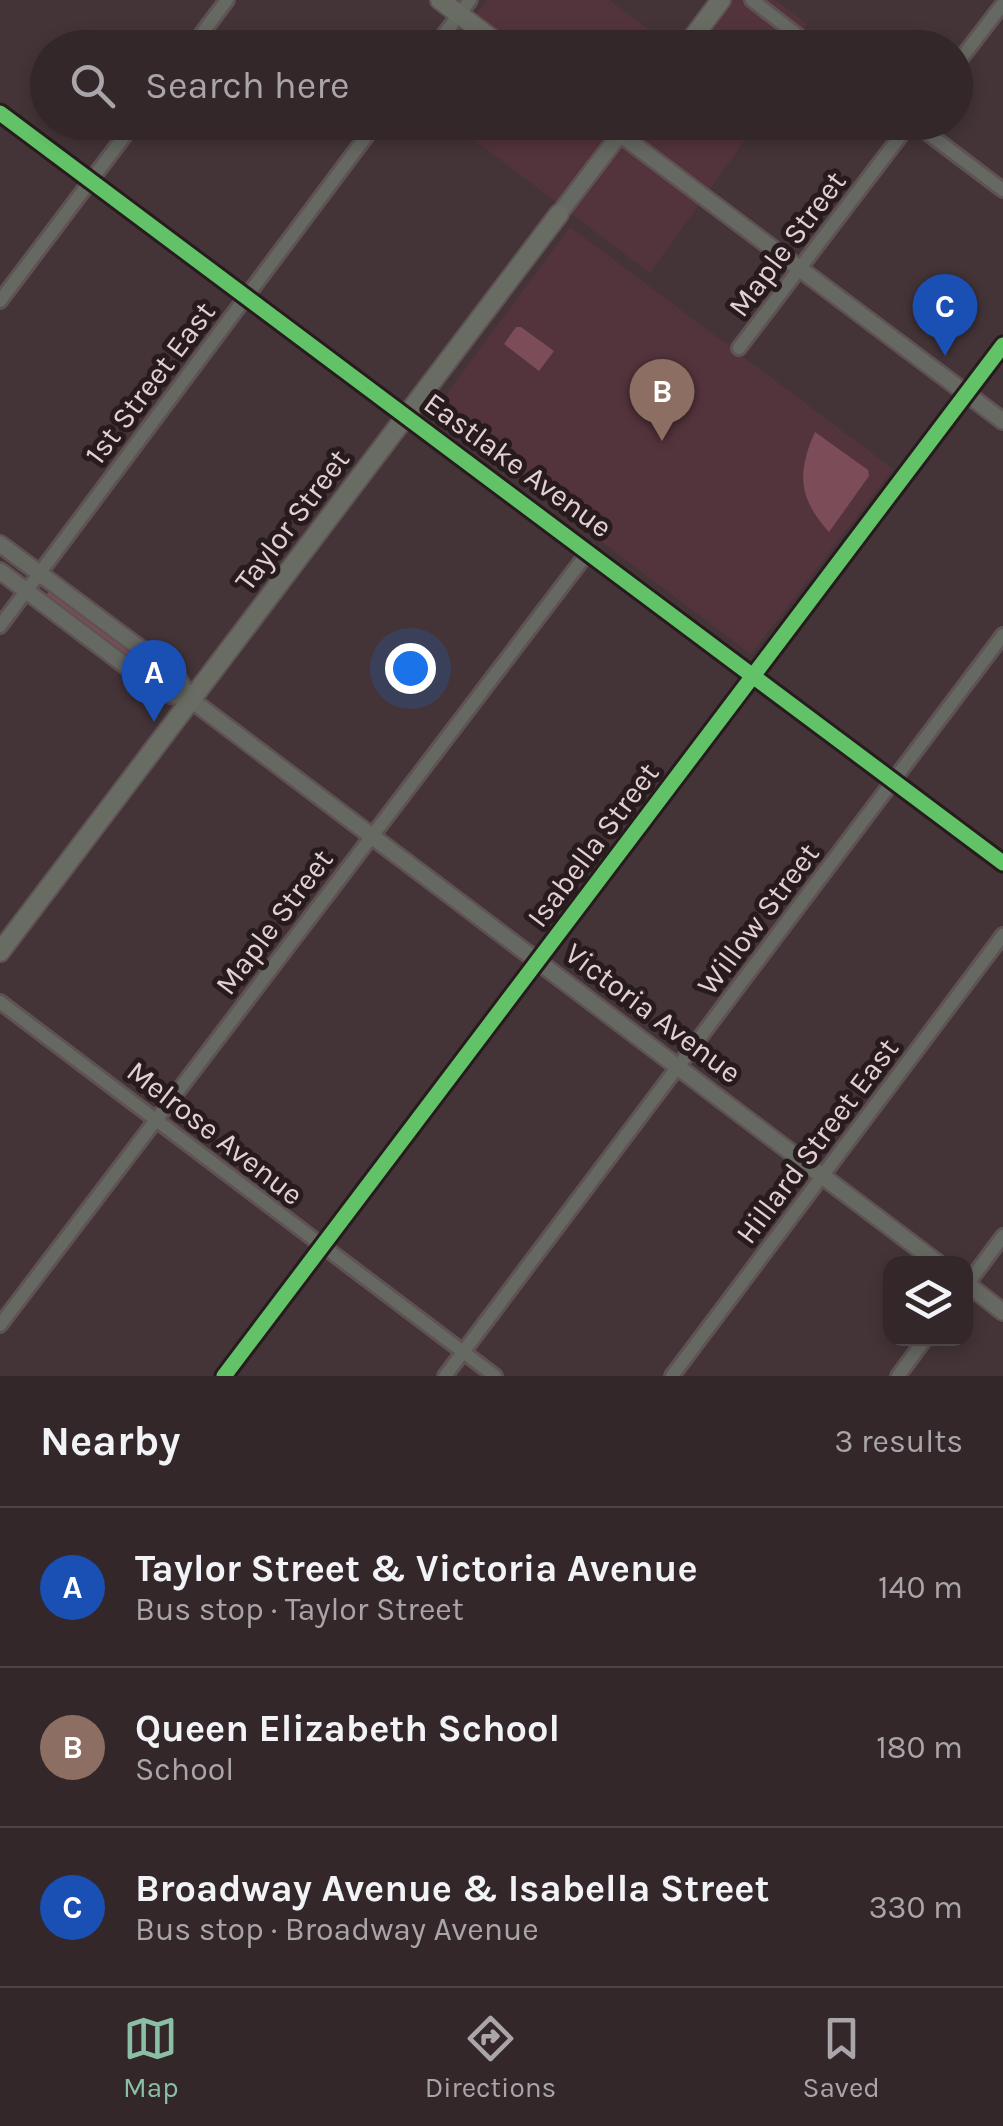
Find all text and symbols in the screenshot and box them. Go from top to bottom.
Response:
search box [30,30,973,140]
icon: search [65,58,120,113]
text: Search here [145,63,349,108]
street label: Maple Street [721,164,853,324]
pin: C [912,274,978,356]
street label: 1st Street East [77,295,223,471]
pin: B [630,358,694,441]
street label: Eastlake Avenue [417,385,619,545]
street label: Taylor Street [227,442,357,598]
pin: A [122,640,186,722]
your location [385,643,436,694]
street label: Isabella Street [519,756,667,934]
street label: Willow Street [689,836,827,1002]
street label: Maple Street [208,842,340,1002]
street label: Victoria Avenue [558,935,748,1091]
street label: Hillard Street East [728,1031,906,1251]
street label: Melrose Avenue [120,1053,310,1213]
map controls [883,1256,973,1346]
button: layers [883,1256,973,1346]
text: Nearby [40,1416,180,1466]
text: 3 results [835,1423,963,1460]
text: Taylor Street & Victoria Avenue [135,1546,698,1591]
text: A [62,1569,83,1606]
text: 140 m [878,1569,963,1606]
text: Bus stop · Taylor Street [135,1591,464,1628]
text: Queen Elizabeth School [135,1706,560,1751]
text: B [62,1729,83,1766]
text: 180 m [876,1729,963,1766]
text: School [135,1751,234,1788]
text: Broadway Avenue & Isabella Street [135,1866,770,1911]
text: C [62,1889,83,1926]
text: 330 m [869,1889,963,1926]
text: Bus stop · Broadway Avenue [135,1911,539,1948]
tab: Map [123,2011,179,2104]
tab: Directions [425,2011,556,2104]
tab: Saved [802,2011,880,2104]

